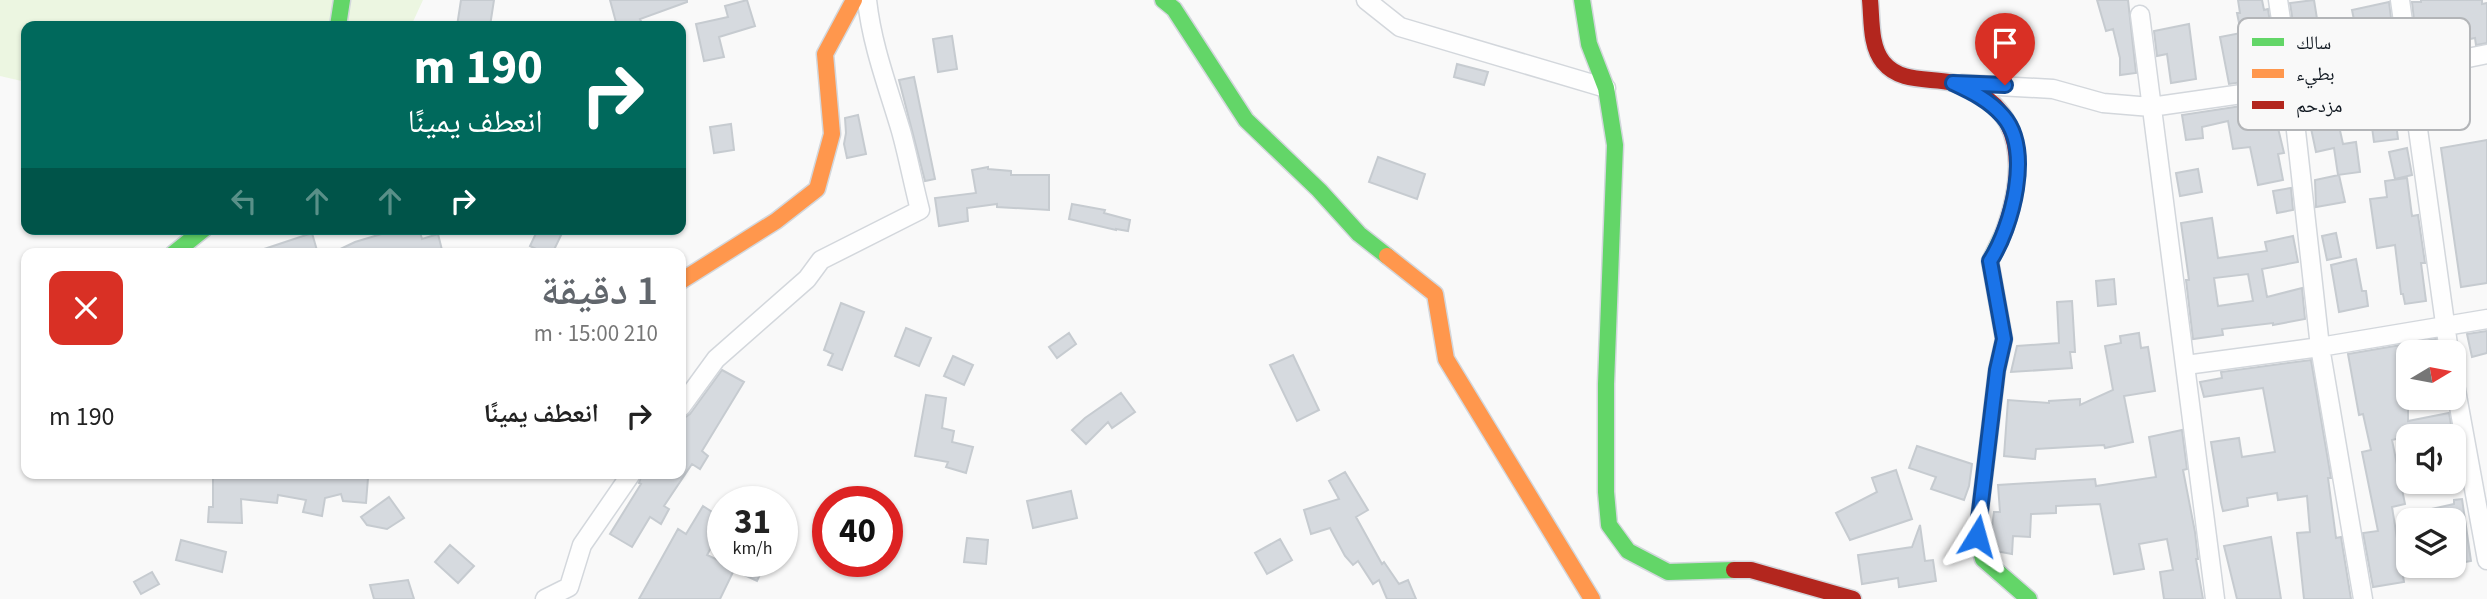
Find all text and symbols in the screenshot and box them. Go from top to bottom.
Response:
pin [1975,13,2035,85]
legend [2238,18,2470,130]
icon: arrive [1986,24,2024,62]
text: سالك [2296,30,2331,57]
text: 190 m [414,33,543,103]
icon: right [567,49,658,140]
text: بطيء [2296,61,2335,89]
text: مزدحم [2296,93,2342,120]
text: انعطف يمينًا [408,99,543,145]
icon: left [225,182,263,220]
icon: ahead [298,182,336,220]
icon: ahead [371,182,409,220]
icon: right [444,182,482,220]
text: 1 دقيقة [541,261,658,321]
button: close [49,271,123,345]
text: 210 m · 15:00 [534,317,658,350]
north arrow [2396,340,2466,410]
map controls [2396,340,2466,578]
text: انعطف يمينًا [484,395,599,432]
icon: right [620,397,658,435]
text: 190 m [49,398,115,435]
button: sound [2396,424,2466,494]
speed limit sign: 40 [812,486,903,577]
text: 31 [734,497,771,547]
position arrow [1940,499,2014,573]
button: layers [2396,508,2466,578]
text: km/h [733,536,772,561]

